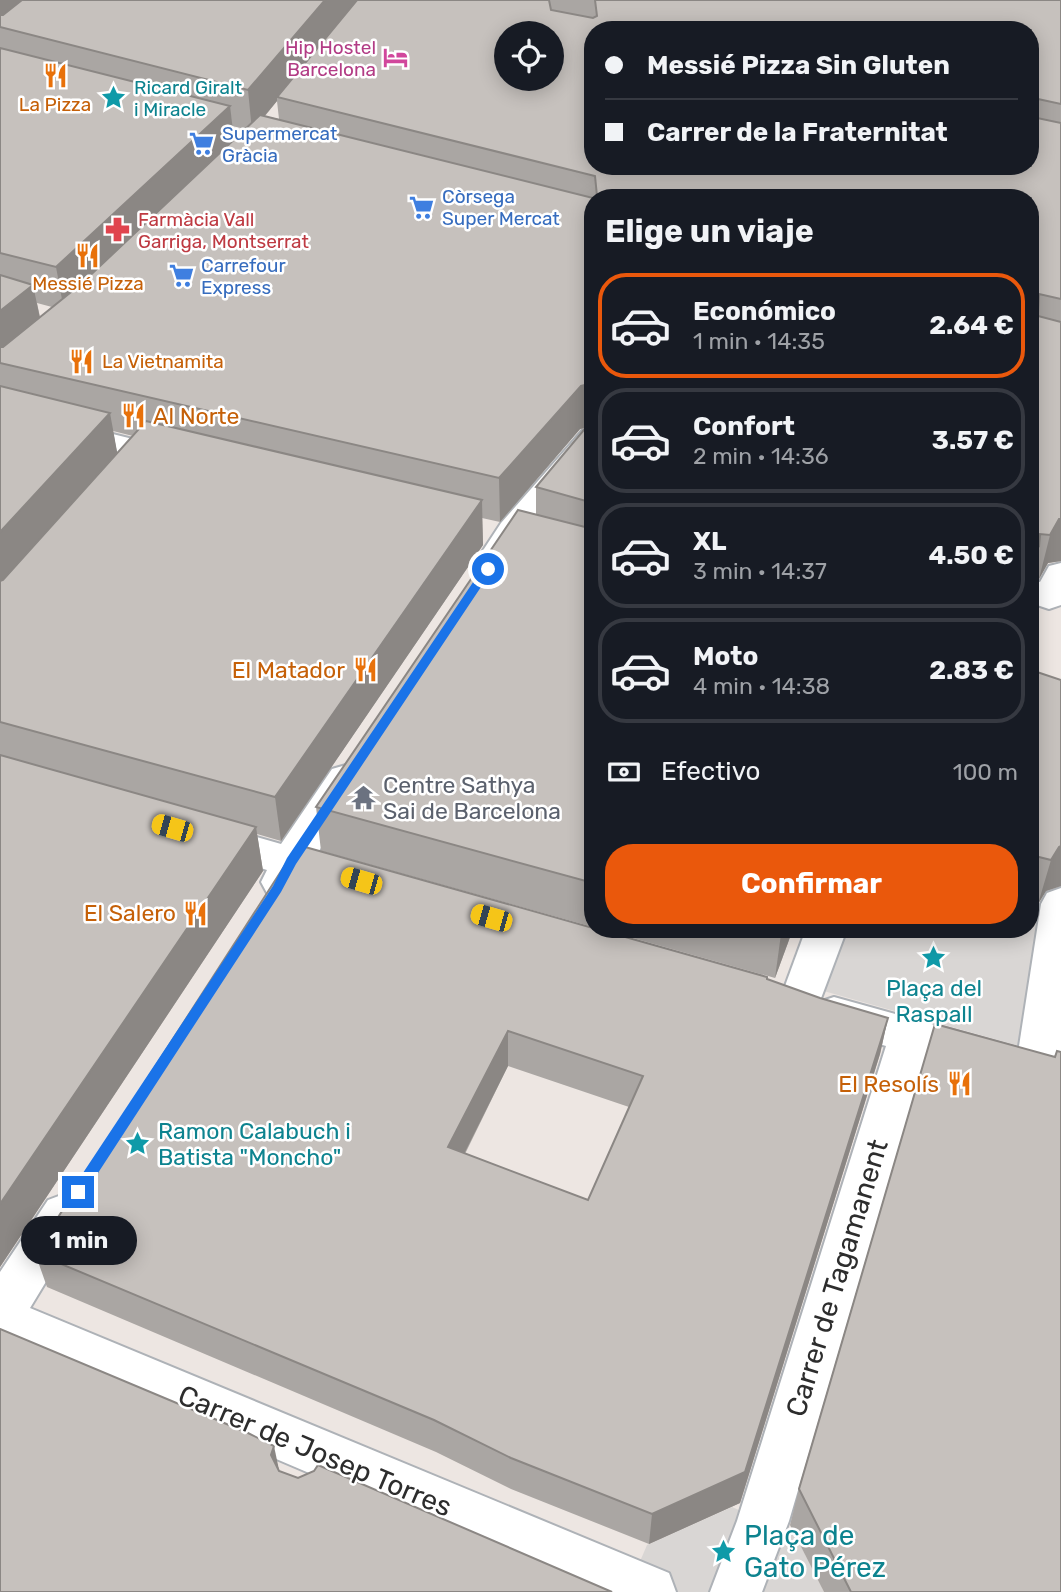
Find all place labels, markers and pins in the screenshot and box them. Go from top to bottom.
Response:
place label: Hip Hostel Barcelona [285,36,376,81]
hotel icon: Hip Hostel Barcelona [382,44,410,72]
restaurant icon: La Pizza [41,62,69,90]
place label: Ricard Giralt i Miracle [134,76,243,121]
place icon: Ricard Giralt i Miracle [100,84,128,112]
place label: La Pizza [19,93,91,116]
place label: Supermercat Gràcia [222,122,338,167]
supermarket icon: Supermercat Gràcia [188,130,216,158]
place label: Còrsega Super Mercat [442,185,560,230]
supermarket icon: Còrsega Super Mercat [408,193,436,221]
place label: Farmàcia Vall Garriga, Montserrat [138,208,309,253]
pharmacy icon: Farmàcia Vall Garriga, Montserrat [104,216,132,244]
restaurant icon: Messié Pizza [74,241,102,269]
place label: Carrefour Express [201,254,286,299]
supermarket icon: Carrefour Express [167,262,195,290]
place label: Messié Pizza [32,272,144,295]
restaurant icon: La Vietnamita [68,347,96,375]
place label: La Vietnamita [102,350,224,373]
restaurant icon: Al Norte [119,402,147,430]
place label: Al Norte [153,402,239,430]
place label: El Matador [232,656,345,684]
restaurant icon: El Matador [351,656,379,684]
place label: Centre Sathya Sai de Barcelona [383,771,561,825]
temple icon: Centre Sathya Sai de Barcelona [349,784,377,812]
place label: El Salero [84,899,176,927]
restaurant icon: El Salero [182,899,210,927]
place icon: Plaça del Raspall [920,944,948,972]
place label: Plaça del Raspall [886,974,982,1028]
place label: El Resolís [838,1070,939,1098]
restaurant icon: El Resolís [945,1070,973,1098]
place label: Ramon Calabuch i Batista "Moncho" [158,1117,351,1171]
place icon: Ramon Calabuch i Batista "Moncho" [124,1130,152,1158]
place label: Plaça de Gato Pérez [744,1519,886,1584]
place icon: Plaça de Gato Pérez [710,1537,738,1565]

